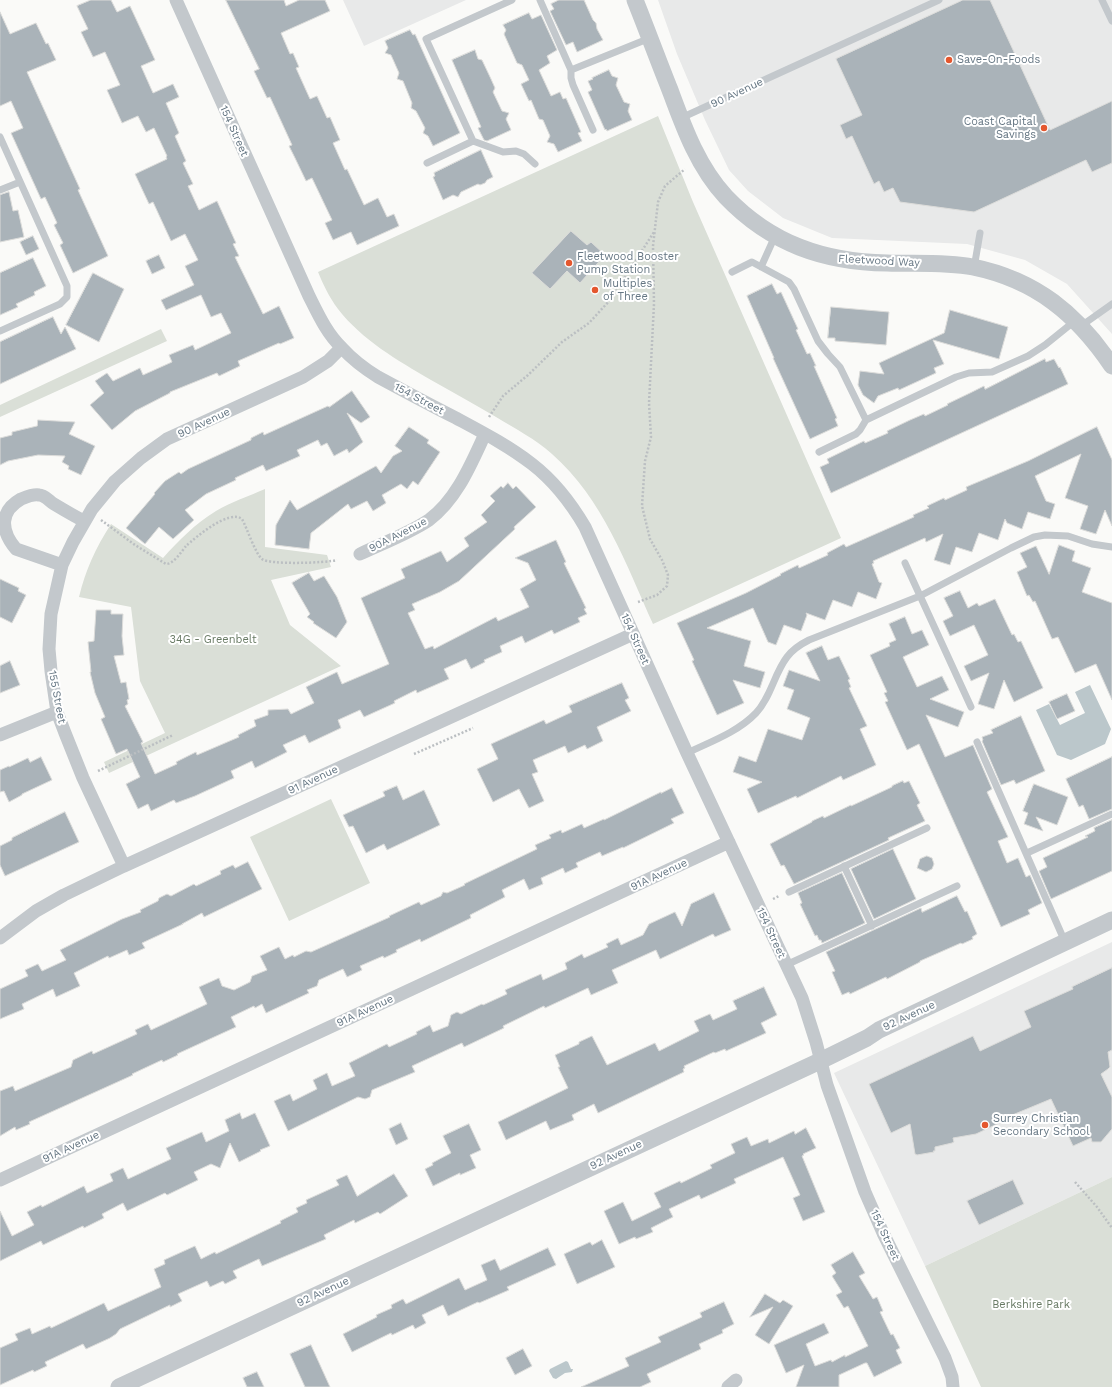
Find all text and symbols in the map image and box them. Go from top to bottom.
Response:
place label: Save-On-Foods [957,53,1040,67]
marker: Save-On-Foods [944,55,954,65]
street label: 90 Avenue [709,75,765,111]
street label: 154 Street [217,104,251,158]
place label: Coast Capital Savings [964,115,1036,141]
marker: Coast Capital Savings [1039,123,1049,133]
place label: Fleetwood Booster Pump Station [577,250,679,276]
street label: Fleetwood Way [838,252,920,270]
marker: Fleetwood Booster Pump Station [564,258,574,268]
place label: Multiples of Three [603,277,652,303]
marker: Multiples of Three [590,285,600,295]
street label: 154 Street [392,380,446,418]
street label: 90 Avenue [176,405,232,441]
street label: 90A Avenue [367,515,429,555]
street label: 154 Street [618,612,652,666]
park label: 34G - Greenbelt [170,633,256,647]
street label: 155 Street [45,669,69,725]
street label: 91 Avenue [286,763,340,797]
street label: 91A Avenue [629,856,689,894]
street label: 154 Street [754,906,788,960]
street label: 91A Avenue [335,992,395,1030]
street label: 92 Avenue [881,998,937,1034]
place label: Surrey Christian Secondary School [993,1112,1090,1138]
marker: Surrey Christian Secondary School [980,1120,990,1130]
street label: 91A Avenue [41,1128,101,1166]
street label: 92 Avenue [588,1137,644,1173]
street label: 154 Street [868,1208,902,1262]
street label: 92 Avenue [295,1274,351,1310]
park label: Berkshire Park [992,1298,1070,1312]

